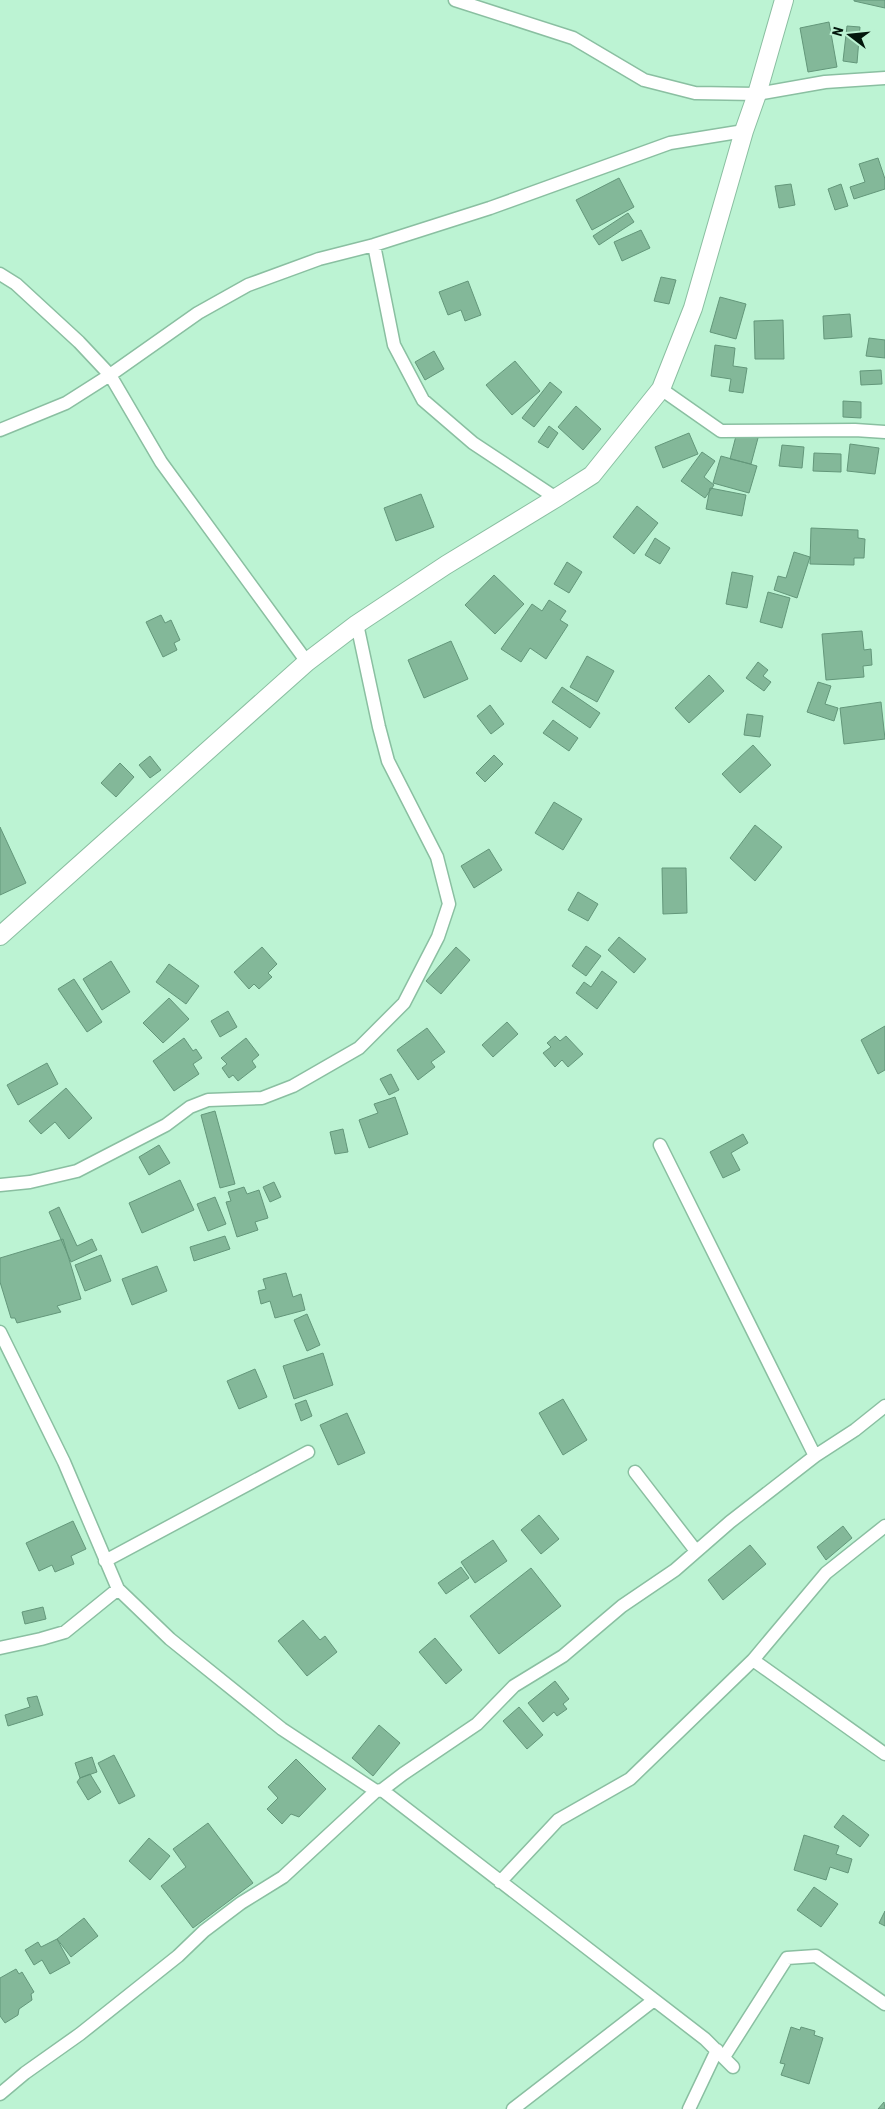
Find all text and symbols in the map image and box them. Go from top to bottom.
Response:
north arrow [825,10,875,60]
text: N [829,25,846,38]

